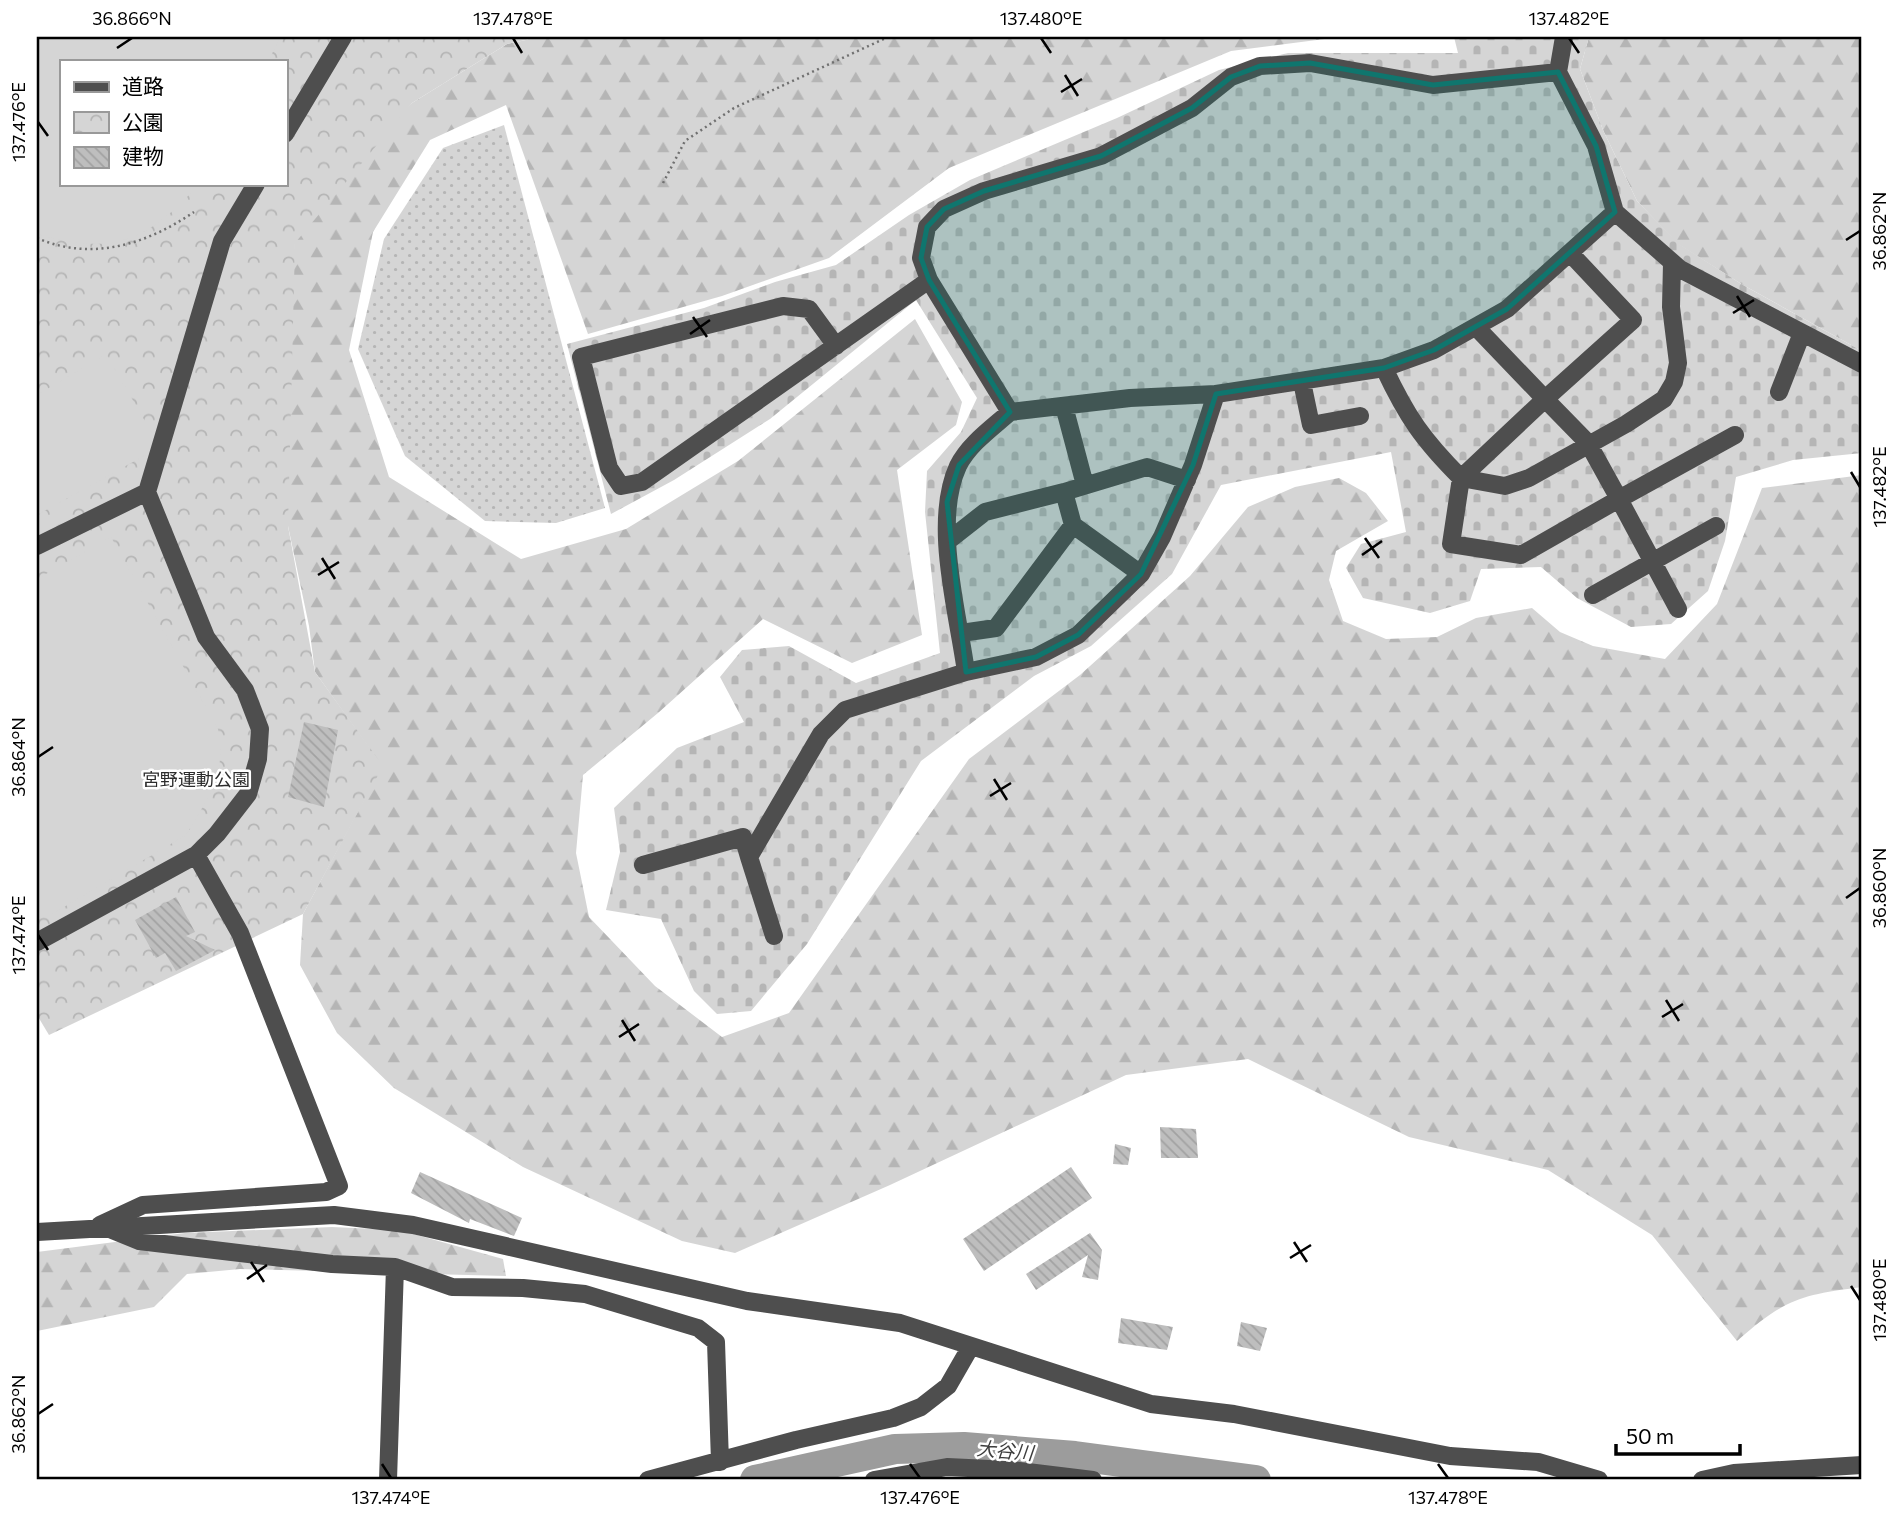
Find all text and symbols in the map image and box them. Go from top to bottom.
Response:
text: 36.866°N [92,7,172,29]
text: 137.478°E [473,7,553,29]
text: 137.480°E [1000,7,1082,29]
text: 137.482°E [1528,7,1610,29]
legend [60,60,287,186]
text: 道路 [122,73,164,98]
text: 137.476°E [7,82,29,162]
text: 公園 [122,109,164,134]
text: 建物 [122,143,164,168]
text: 36.862°N [1868,192,1890,270]
text: 137.482°E [1868,446,1890,528]
text: 36.864°N [7,717,29,797]
park label: 宮野運動公園 [142,768,250,790]
text: 36.860°N [1868,848,1890,928]
text: 137.474°E [7,896,29,974]
text: 137.480°E [1868,1259,1890,1341]
text: 36.862°N [7,1375,29,1453]
scale bar [1616,1412,1740,1456]
text: 50 m [1626,1423,1674,1448]
water label: 大谷川 [976,1436,1036,1464]
text: 137.474°E [352,1486,430,1508]
text: 137.476°E [880,1486,960,1508]
text: 137.478°E [1408,1486,1488,1508]

